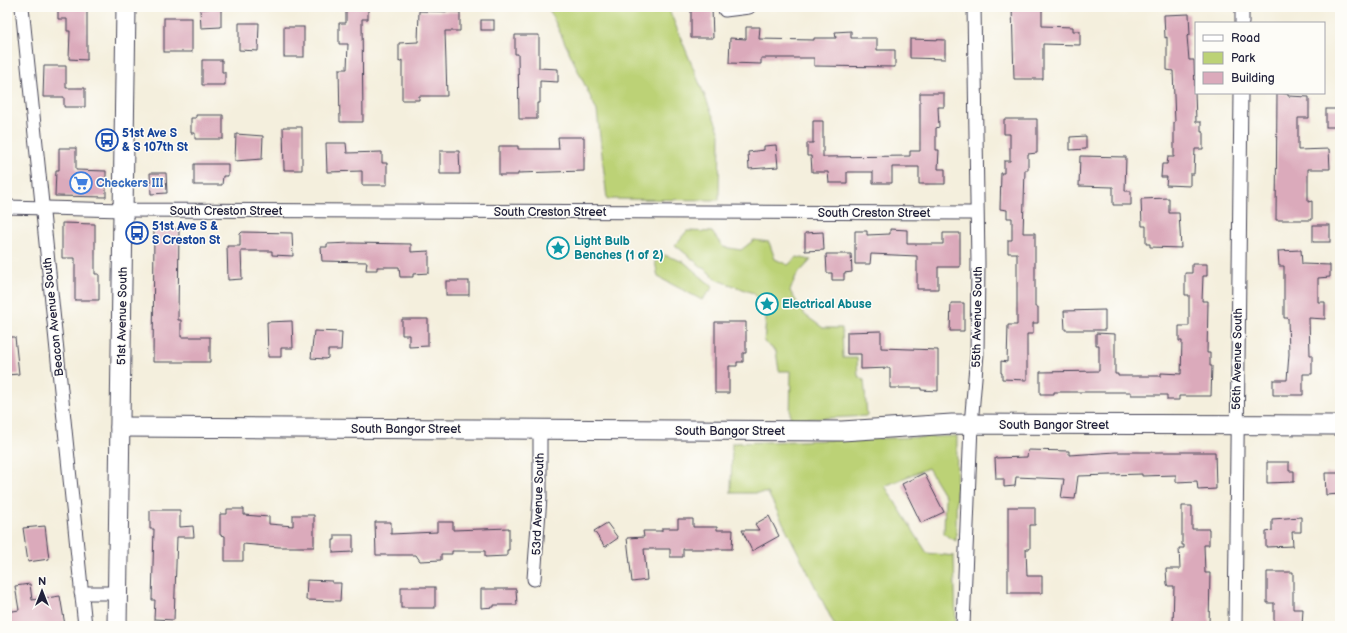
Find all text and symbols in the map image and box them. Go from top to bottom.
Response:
legend [1195,22,1325,94]
text: Road [1231,31,1260,46]
text: Park [1231,51,1255,66]
text: Building [1231,71,1275,86]
place label: 51st Ave S & S 107th St [122,126,188,155]
bus stop icon: 51st Ave S & S 107th St [94,127,120,153]
supermarket icon: Checkers III [68,170,94,196]
place label: Checkers III [96,176,164,191]
street label: South Creston Street [170,204,283,219]
street label: South Creston Street [494,205,607,220]
street label: South Creston Street [818,206,931,221]
place label: 51st Ave S & S Creston St [152,219,220,248]
bus stop icon: 51st Ave S & S Creston St [124,220,150,246]
place label: Light Bulb Benches (1 of 2) [574,234,664,263]
place icon: Light Bulb Benches (1 of 2) [545,235,571,261]
street label: Beacon Avenue South [40,256,67,377]
street label: 51st Avenue South [114,266,131,365]
street label: 55th Avenue South [969,266,986,368]
place icon: Electrical Abuse [754,291,780,317]
place label: Electrical Abuse [782,297,872,312]
street label: 56th Avenue South [1229,308,1246,410]
street label: South Bangor Street [999,418,1109,433]
street label: South Bangor Street [351,422,461,437]
street label: South Bangor Street [675,424,785,439]
street label: 53rd Avenue South [529,452,548,556]
north arrow [22,571,62,611]
text: N [38,575,46,588]

